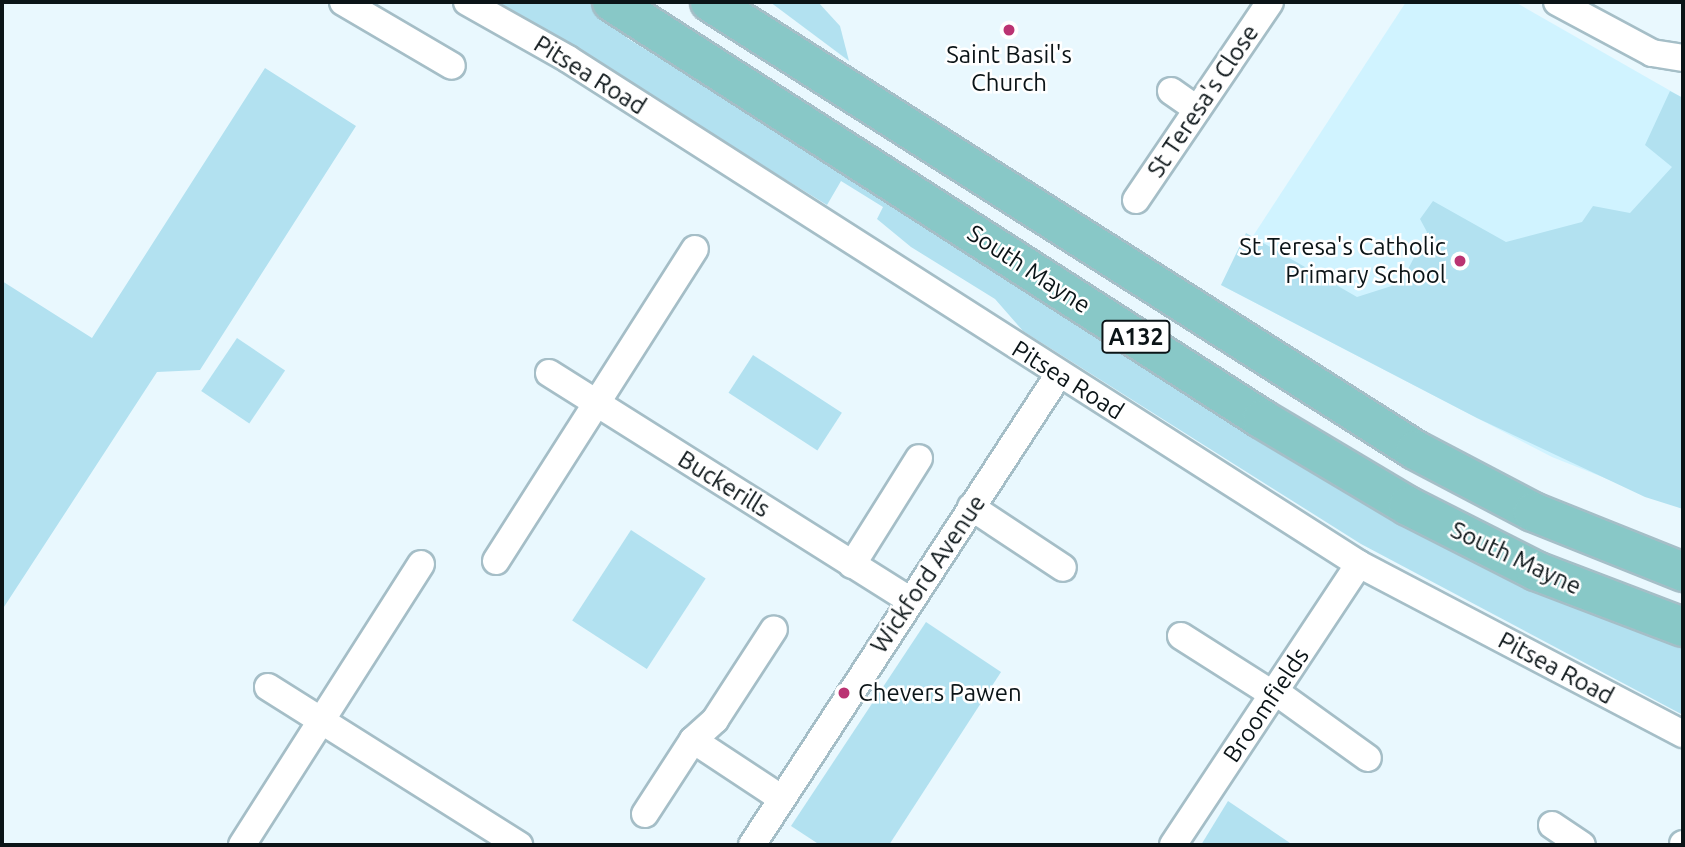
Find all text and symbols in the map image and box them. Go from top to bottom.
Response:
street label: St Teresa's Close [1141,19,1265,183]
marker: Saint Basil's Church [1001,22,1017,38]
street label: Pitsea Road [529,29,651,121]
place label: Saint Basil's Church [946,41,1072,97]
street label: South Mayne [962,219,1096,319]
place label: St Teresa's Catholic Primary School [1239,233,1446,289]
marker: St Teresa's Catholic Primary School [1452,253,1468,269]
road number: A132 [1101,318,1171,356]
street label: Pitsea Road [1007,334,1129,426]
street label: Buckerills [673,445,775,523]
street label: Wickford Avenue [864,490,992,658]
street label: South Mayne [1446,515,1586,601]
street label: Pitsea Road [1493,626,1619,710]
street label: Broomfields [1217,642,1315,768]
place label: Chevers Pawen [858,679,1022,707]
marker: Chevers Pawen [836,685,852,701]

